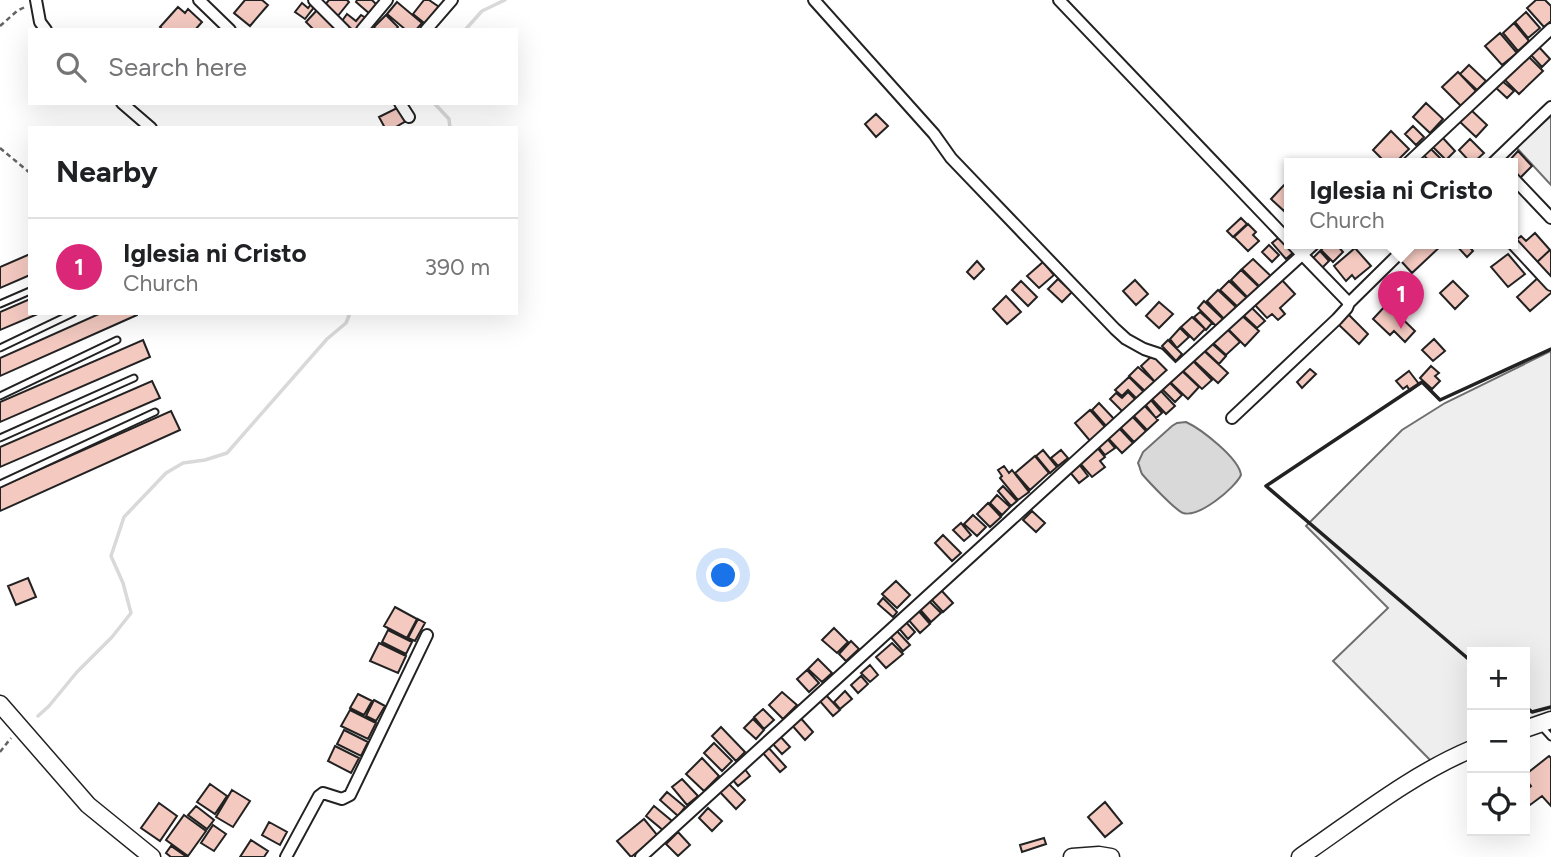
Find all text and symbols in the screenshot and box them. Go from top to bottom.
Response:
search box [28,28,518,105]
icon: search [52,48,90,86]
text: Search here [108,51,247,83]
text: Nearby [56,153,158,190]
popup [1284,158,1518,249]
text: Iglesia ni Cristo [1309,174,1493,206]
text: Church [1309,206,1384,234]
text: Iglesia ni Cristo [123,237,307,269]
text: 1 [74,253,84,281]
text: 390 m [424,253,490,281]
text: Church [123,269,198,297]
pin: 1 [1378,271,1424,329]
your location [706,558,740,592]
map controls [1467,647,1530,836]
button: + [1467,647,1530,710]
button: − [1467,710,1530,773]
button: locate [1467,773,1530,836]

